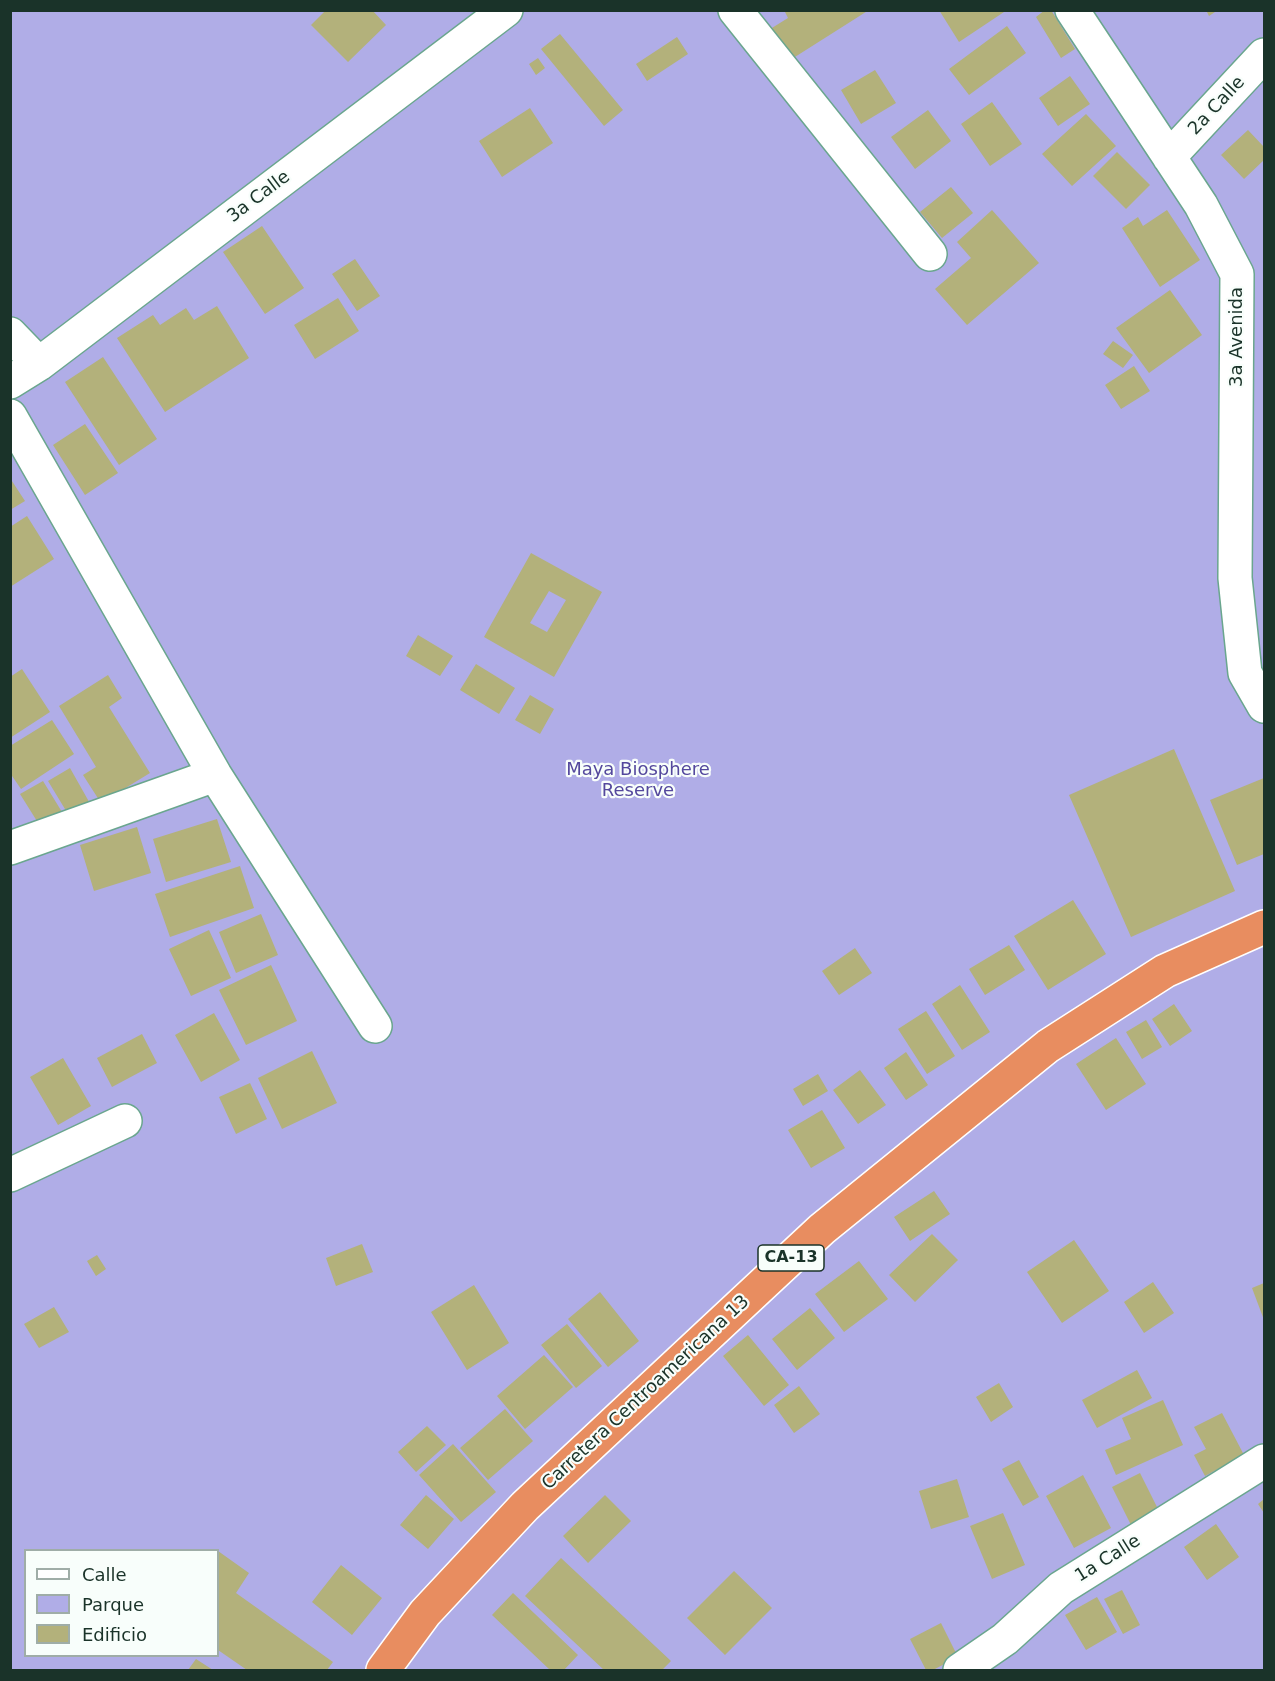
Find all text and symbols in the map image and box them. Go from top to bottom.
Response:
street label: 2a Calle [1184,72,1250,140]
street label: 3a Calle [223,166,295,228]
street label: 3a Avenida [1226,287,1248,387]
park label: Maya Biosphere Reserve [566,759,710,802]
road number: CA-13 [758,1245,824,1271]
street label: Carretera Centroamericana 13 [538,1291,754,1495]
street label: 1a Calle [1071,1531,1145,1587]
legend [24,1549,219,1657]
text: Calle [82,1564,127,1585]
text: Parque [82,1594,144,1615]
text: Edificio [82,1624,147,1645]

